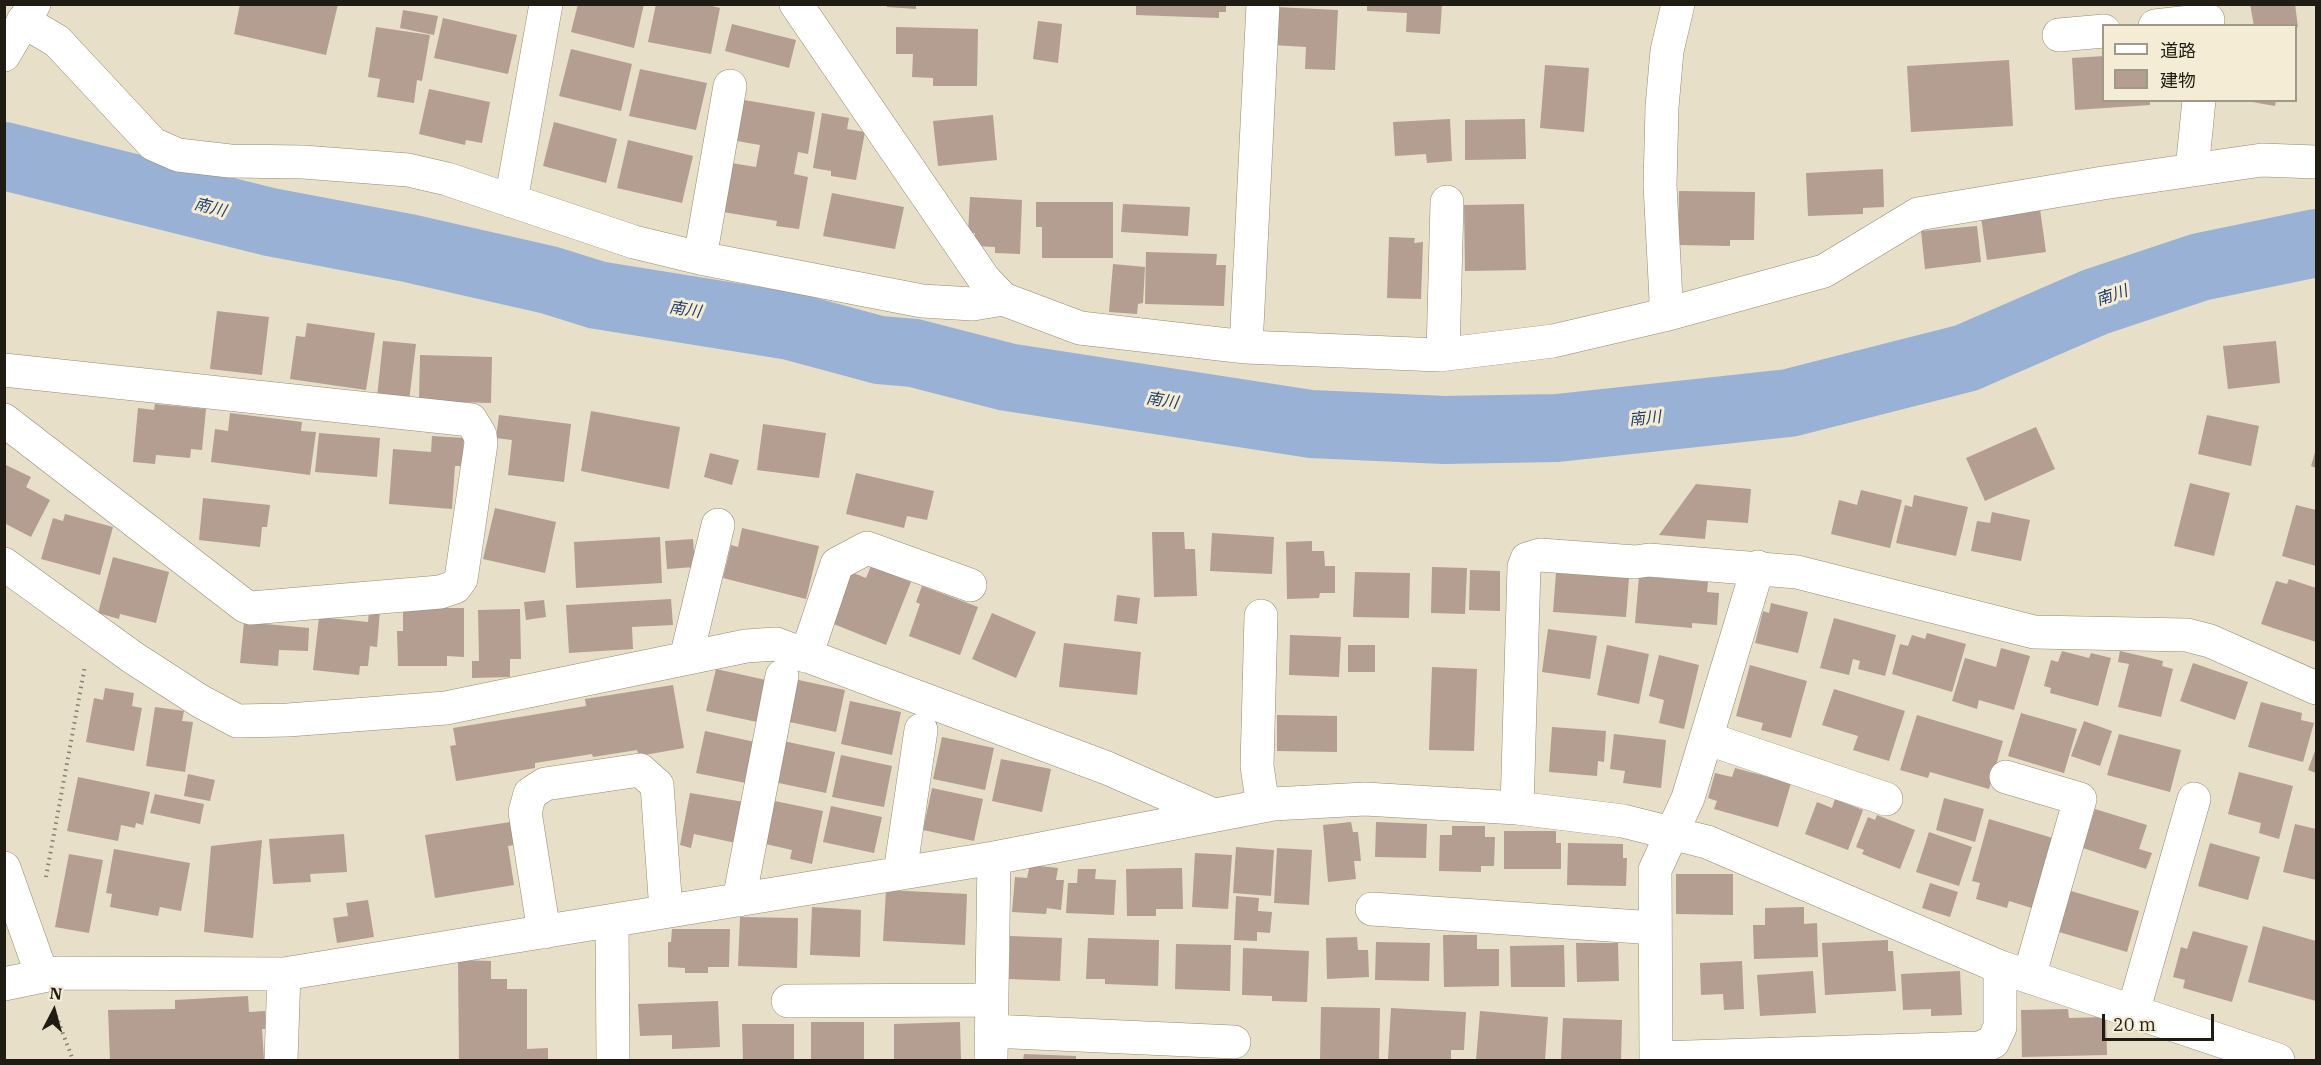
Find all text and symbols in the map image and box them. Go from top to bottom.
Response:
legend [2102,24,2297,102]
text: 道路 [2160,39,2196,62]
text: 建物 [2160,69,2196,92]
water label: 南川 [192,195,228,221]
water label: 南川 [2094,282,2130,310]
water label: 南川 [668,298,702,322]
water label: 南川 [1145,389,1179,413]
water label: 南川 [1628,408,1662,430]
north arrow [24,981,84,1041]
text: N [49,982,63,1004]
scale bar [2105,1002,2218,1040]
text: 20 m [2113,1013,2156,1036]

